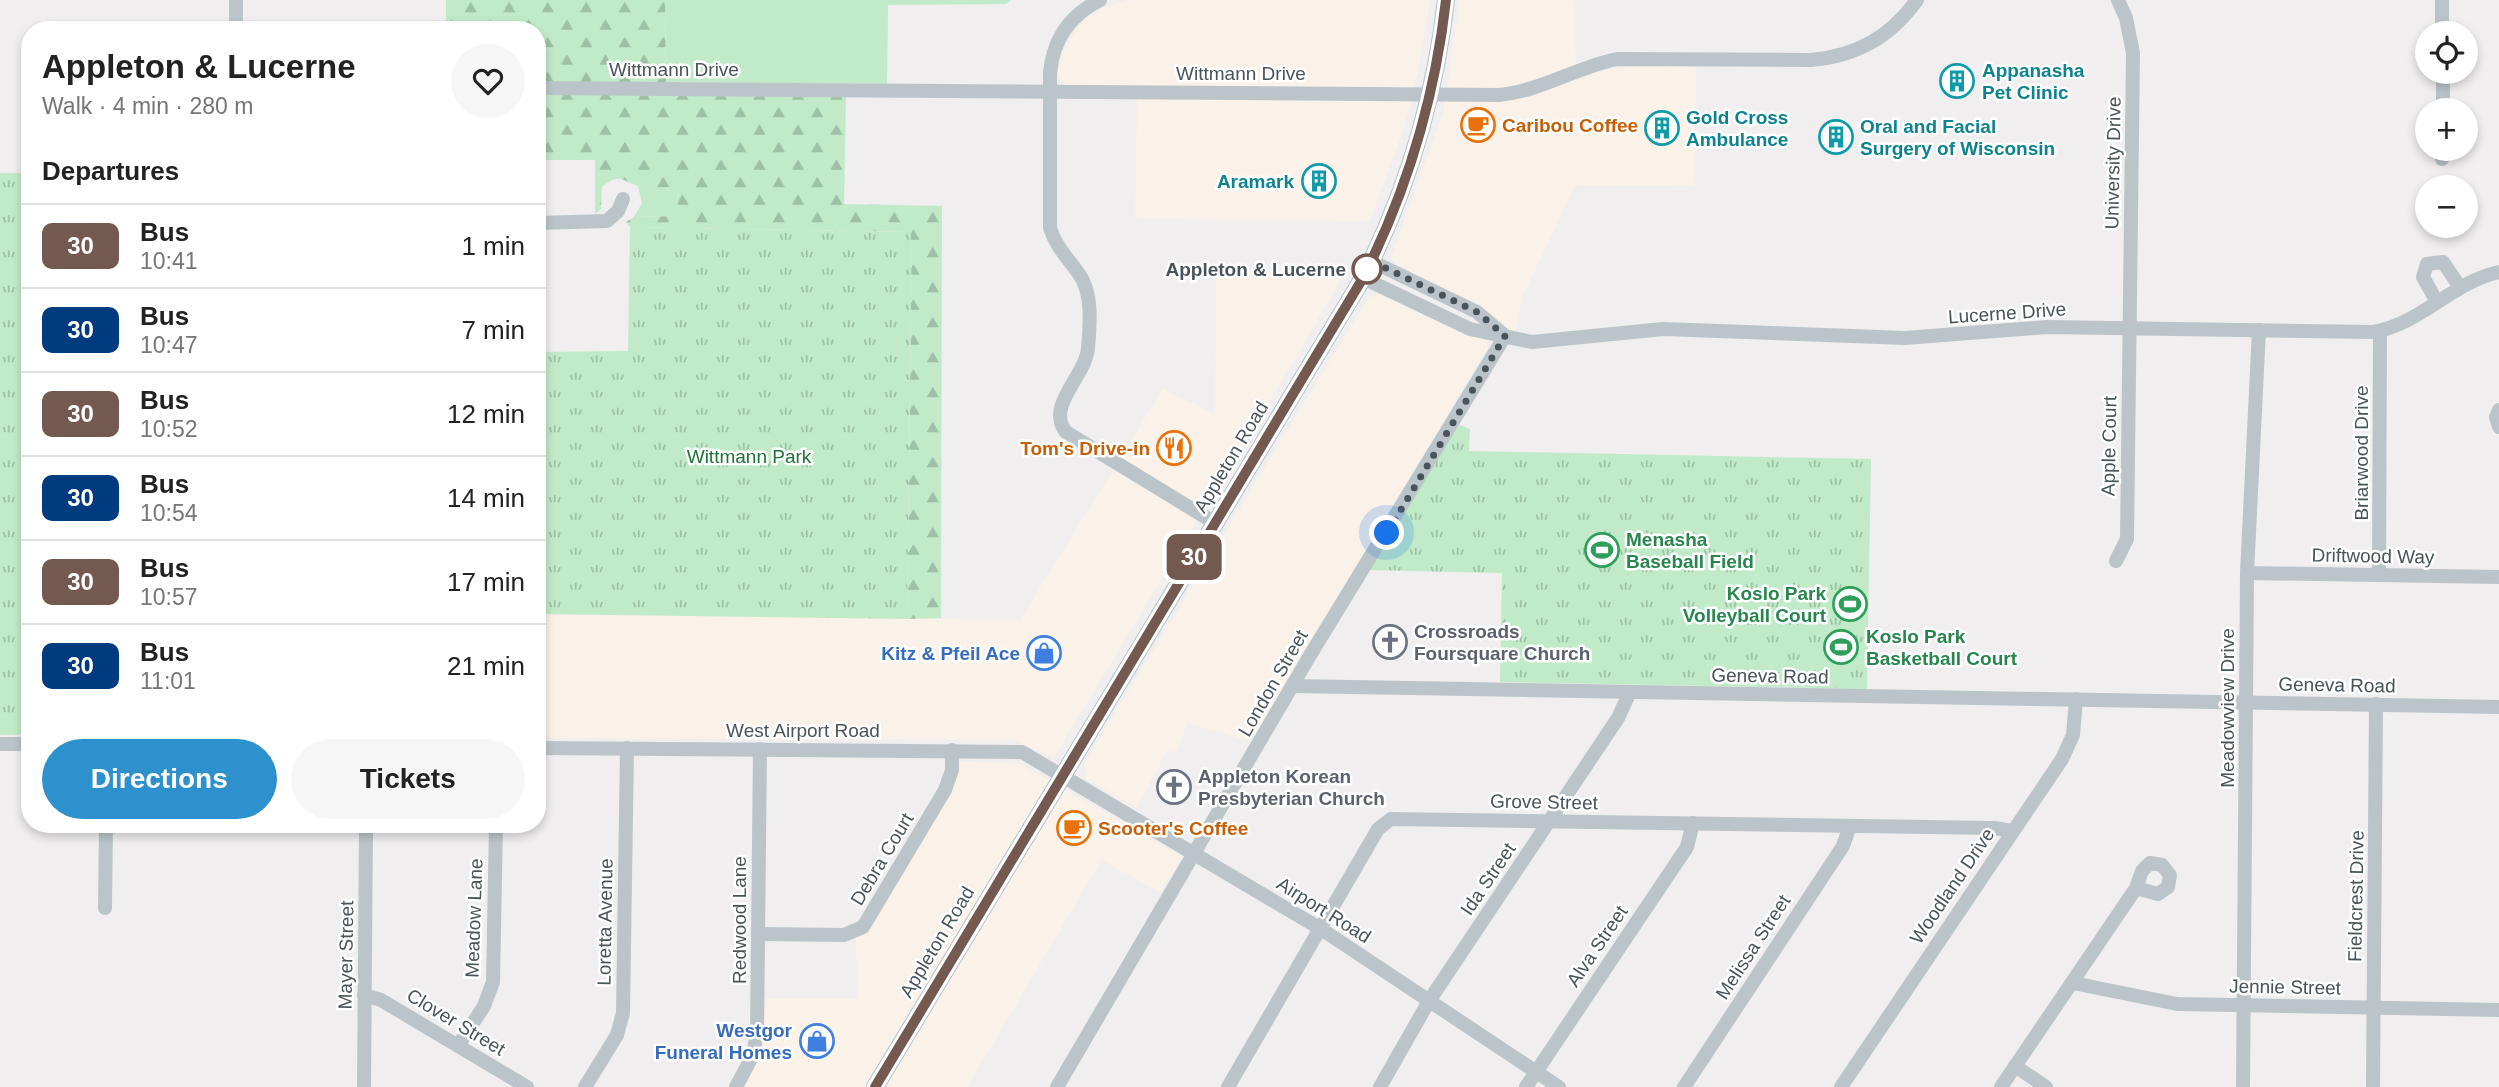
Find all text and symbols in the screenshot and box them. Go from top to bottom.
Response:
map controls [2415,21,2478,238]
button: locate [2415,21,2478,84]
button: heart [451,44,525,118]
text: Appleton & Lucerne [42,48,356,85]
street label: Wittmann Drive [609,59,739,80]
place label: Appanasha Pet Clinic [1982,60,2085,103]
building icon: Appanasha Pet Clinic [1938,62,1976,100]
street label: Wittmann Drive [1176,63,1306,84]
text: Walk · 4 min · 280 m [42,93,253,119]
street label: University Drive [2101,96,2125,230]
button: + [2415,98,2478,161]
cafe icon: Caribou Coffee [1459,106,1497,144]
place label: Gold Cross Ambulance [1686,107,1788,150]
building icon: Gold Cross Ambulance [1643,109,1681,147]
place label: Caribou Coffee [1502,115,1638,136]
place label: Oral and Facial Surgery of Wisconsin [1860,116,2055,159]
building icon: Oral and Facial Surgery of Wisconsin [1817,118,1855,156]
text: Departures [42,156,179,186]
building icon: Aramark [1300,162,1338,200]
place label: Aramark [1217,171,1294,192]
button: − [2415,175,2478,238]
text: Bus [140,217,189,247]
text: 1 min [461,231,525,261]
text: 30 [67,232,94,259]
text: 10:41 [140,248,198,274]
marker: Appleton & Lucerne [1352,254,1382,284]
place label: Appleton & Lucerne [1165,259,1346,280]
street label: Lucerne Drive [1947,298,2067,328]
text: Bus [140,301,189,331]
text: 7 min [461,315,525,345]
text: 30 [67,316,94,343]
text: 10:47 [140,332,198,358]
text: Bus [140,385,189,415]
street label: Briarwood Drive [2351,385,2372,521]
street label: Apple Court [2098,395,2120,496]
street label: Appleton Road [1190,398,1272,516]
text: 12 min [447,399,525,429]
text: 30 [67,400,94,427]
text: 10:52 [140,416,198,442]
restaurant icon: Tom's Drive-in [1155,429,1193,467]
place label: Tom's Drive-in [1020,438,1150,459]
park label: Wittmann Park [687,446,812,467]
text: Bus [140,469,189,499]
text: 14 min [447,483,525,513]
text: 30 [67,484,94,511]
text: 10:54 [140,500,198,526]
your location [1369,515,1404,550]
place label: Menasha Baseball Field [1626,529,1754,572]
sports icon: Menasha Baseball Field [1583,531,1621,569]
line badge: 30 [1162,534,1226,580]
text: 30 [1181,543,1207,570]
street label: Driftwood Way [2311,544,2435,568]
text: Bus [140,553,189,583]
text: 17 min [447,567,525,597]
text: 30 [67,568,94,595]
place label: Koslo Park Volleyball Court [1683,583,1827,626]
text: 10:57 [140,584,198,610]
sports icon: Koslo Park Volleyball Court [1831,585,1869,623]
place label: Crossroads Foursquare Church [1414,621,1590,664]
church icon: Crossroads Foursquare Church [1371,623,1409,661]
street label: London Street [1234,625,1312,740]
place label: Koslo Park Basketball Court [1866,626,2018,669]
sports icon: Koslo Park Basketball Court [1822,628,1860,666]
street label: Meadowview Drive [2217,628,2238,788]
shop icon: Kitz & Pfeil Ace [1025,634,1063,672]
text: Bus [140,637,189,667]
place label: Kitz & Pfeil Ace [881,643,1020,664]
text: 21 min [447,651,525,681]
text: 30 [67,652,94,679]
street label: Geneva Road [1711,664,1829,688]
text: 11:01 [140,668,196,694]
street label: Geneva Road [2278,673,2396,697]
street label: West Airport Road [726,720,880,741]
button: Directions [42,739,277,819]
button: Tickets [291,739,525,819]
place label: Appleton Korean Presbyterian Church [1198,766,1385,809]
church icon: Appleton Korean Presbyterian Church [1155,768,1193,806]
street label: Grove Street [1490,791,1599,813]
street label: Debra Court [846,809,918,909]
cafe icon: Scooter's Coffee [1055,809,1093,847]
place label: Scooter's Coffee [1098,818,1248,839]
street label: Woodland Drive [1906,824,1998,948]
street label: Fieldcrest Drive [2344,830,2368,962]
street label: Ida Street [1456,838,1520,919]
street label: Redwood Lane [729,856,750,984]
street label: Meadow Lane [461,858,487,978]
street label: Loretta Avenue [593,858,617,986]
street label: Airport Road [1273,873,1375,947]
street label: Appleton Road [896,883,978,1001]
street label: Melissa Street [1711,890,1795,1003]
street label: Mayer Street [335,900,357,1010]
street label: Alva Street [1562,901,1632,990]
street label: Jennie Street [2229,976,2342,998]
street label: Clover Street [403,984,510,1060]
place label: Westgor Funeral Homes [655,1020,793,1063]
shop icon: Westgor Funeral Homes [798,1022,836,1060]

